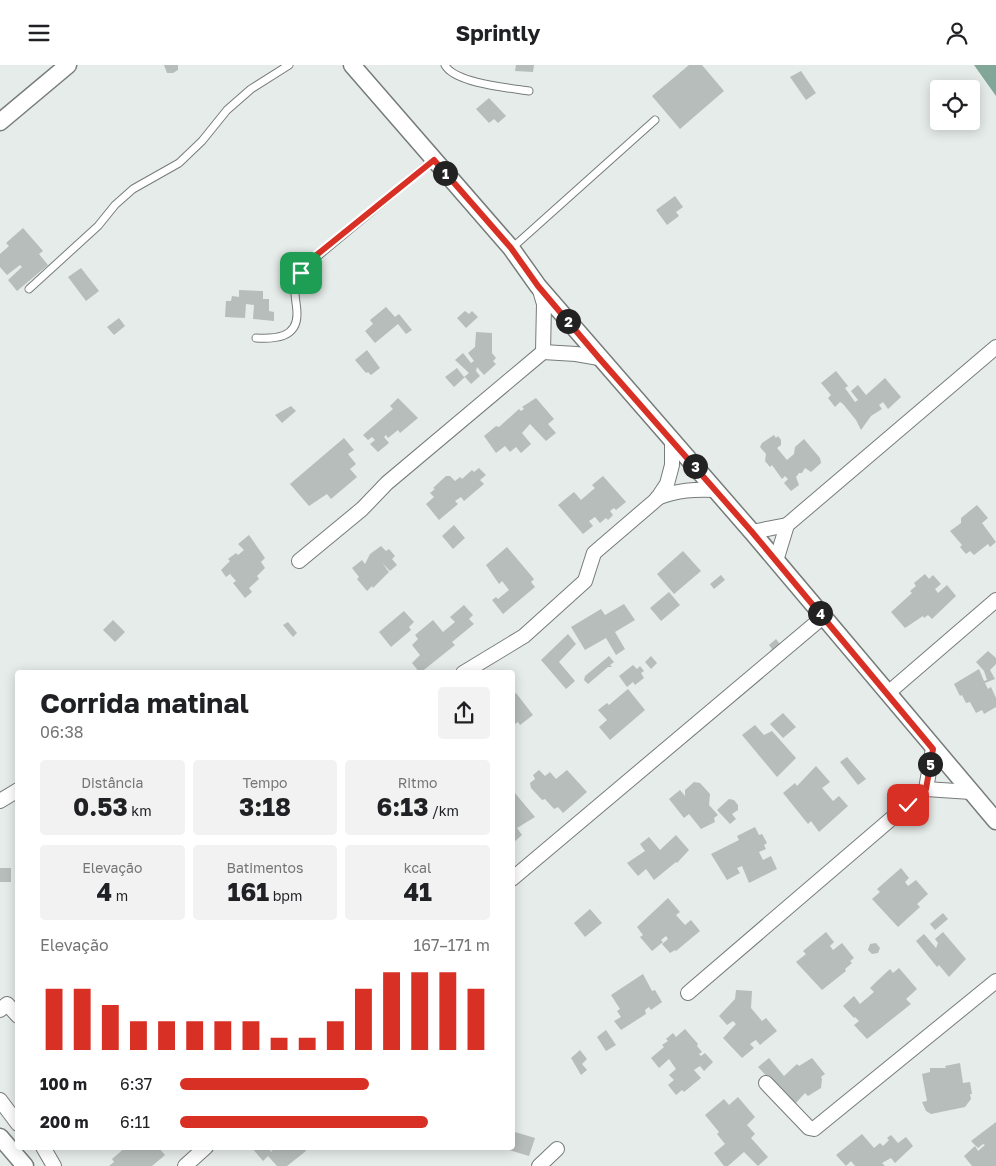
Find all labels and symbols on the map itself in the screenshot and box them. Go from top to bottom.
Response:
pin: 1 [432,161,458,185]
pin [280,252,322,294]
pin: 2 [556,309,580,333]
pin: 3 [682,453,708,479]
pin: 4 [808,601,832,625]
pin: 5 [918,751,942,777]
pin [887,784,929,826]

